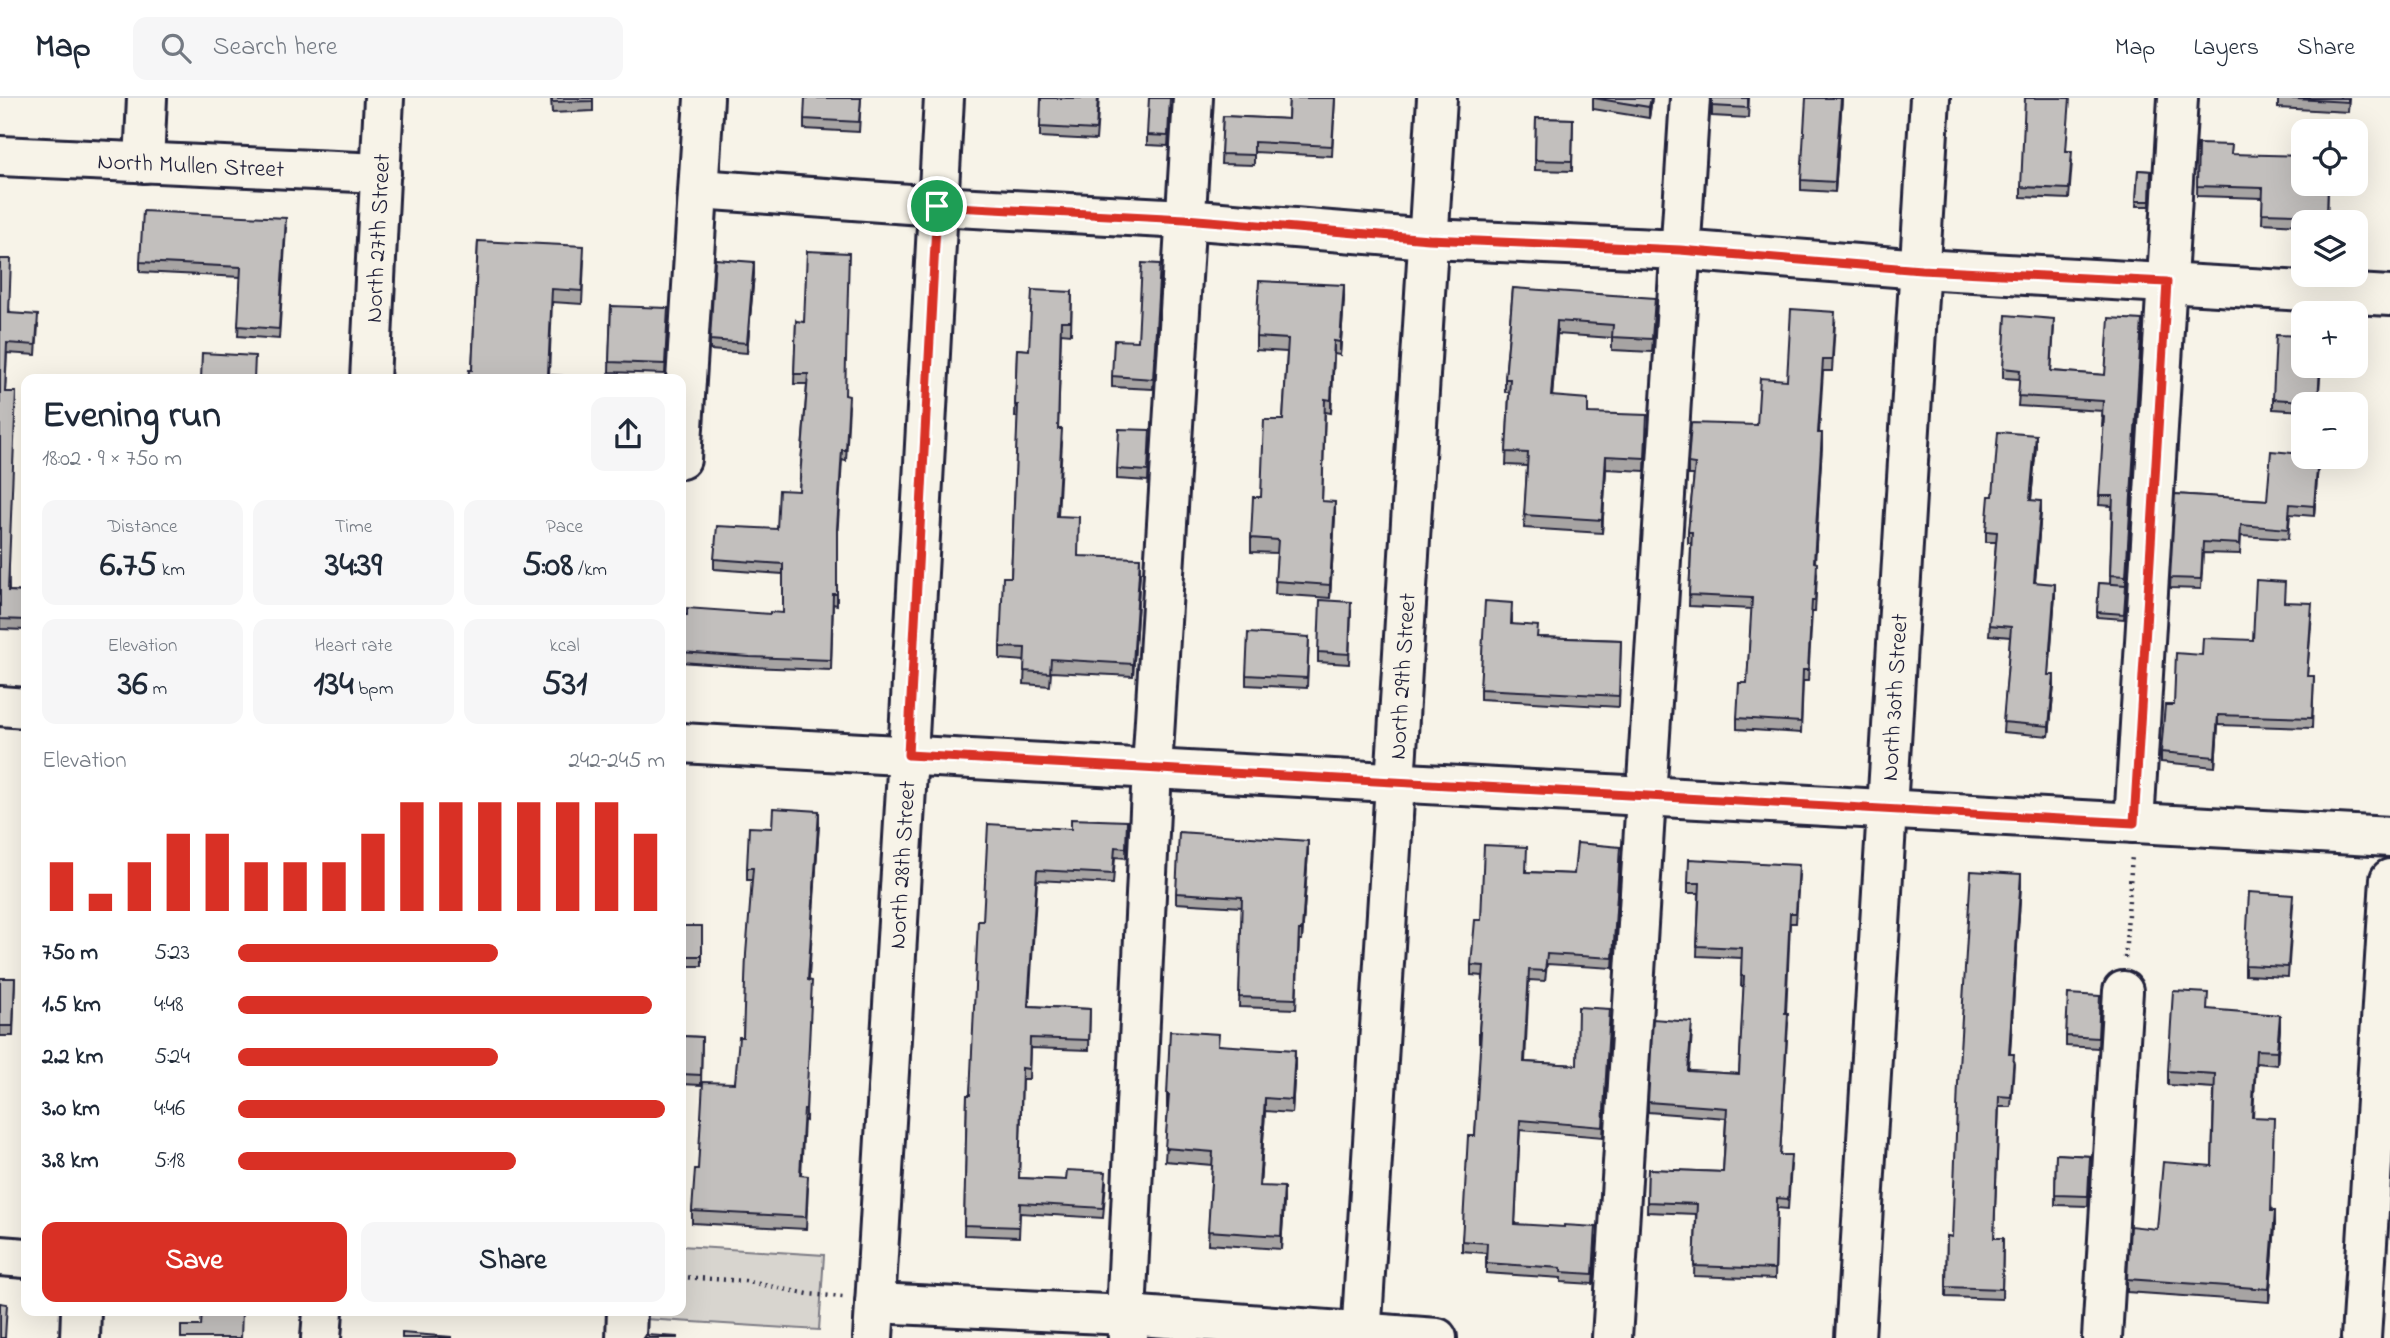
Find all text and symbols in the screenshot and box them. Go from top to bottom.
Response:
search box [133,17,623,80]
text: Map [35,24,91,72]
icon: search [157,29,195,67]
text: Search here [213,29,337,67]
text: Map [2115,31,2155,66]
text: Layers [2193,31,2259,66]
text: Share [2297,31,2355,66]
map controls [2291,119,2368,469]
button: locate [2291,119,2368,196]
street label: North Mullen Street [96,145,285,189]
street label: North 27th Street [358,153,401,324]
pin [907,176,967,236]
icon: arrive [918,187,956,225]
button: layers [2291,210,2368,287]
button: + [2291,301,2368,378]
text: Evening run [42,389,221,445]
button: − [2291,392,2368,469]
button: share [591,397,665,471]
text: 18:02 · 9 × 750 m [42,443,182,476]
text: Distance [108,514,178,541]
text: Time [335,514,372,541]
text: Pace [546,514,583,541]
text: 6.75 [100,541,157,592]
text: 34:39 [325,541,382,592]
text: 5:08 [522,541,573,592]
text: km [157,557,185,584]
text: /km [573,557,607,584]
street label: North 29th Street [1381,592,1427,761]
street label: North 30th Street [1874,612,1919,782]
text: Elevation [108,633,177,660]
text: Heart rate [315,633,392,660]
text: kcal [549,633,580,660]
text: 36 [118,660,148,711]
text: 134 [314,660,354,711]
text: 531 [542,660,587,711]
text: m [148,676,167,703]
text: bpm [354,676,393,703]
text: Elevation [42,745,127,778]
text: 242–245 m [568,745,665,778]
street label: North 28th Street [881,780,926,950]
text: 750 m [42,937,98,970]
text: 5:23 [154,937,190,970]
text: 1.5 km [42,989,101,1022]
text: 4:48 [154,989,184,1022]
text: 2.2 km [42,1041,103,1074]
text: 5:24 [154,1041,190,1074]
text: 3.0 km [42,1093,100,1126]
text: 4:46 [154,1093,185,1126]
text: 3.8 km [42,1145,99,1178]
text: 5:18 [154,1145,185,1178]
button: Save [42,1222,347,1302]
button: Share [361,1222,665,1302]

